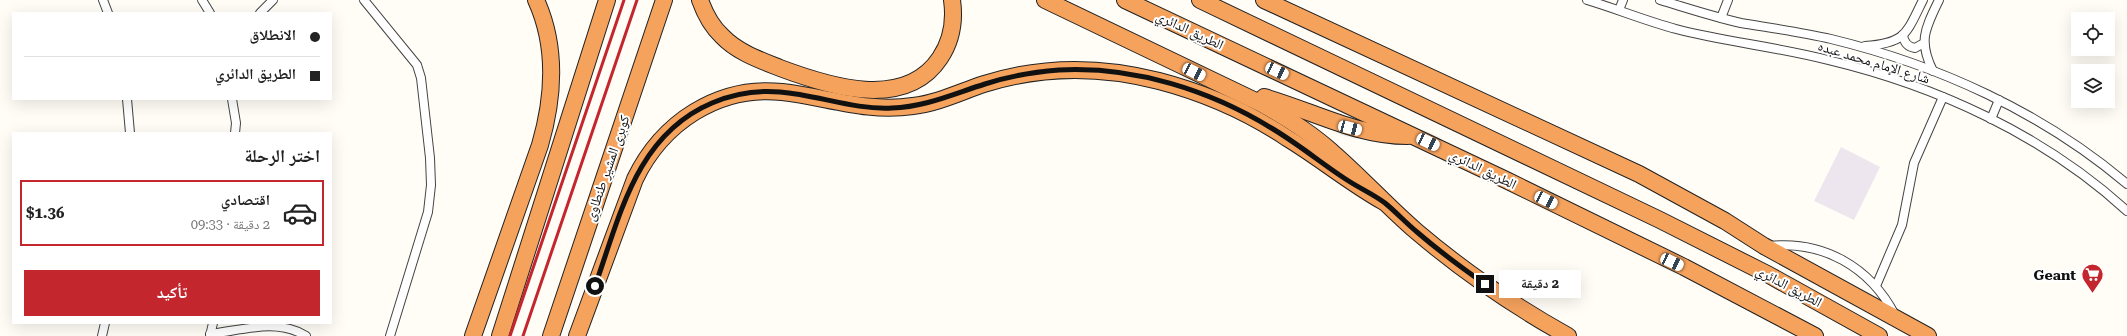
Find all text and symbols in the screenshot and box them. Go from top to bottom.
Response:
street label: الطريق الدائري [1152,7,1226,56]
map controls [2071,12,2115,108]
button: locate [2071,12,2115,56]
text: الانطلاق [250,26,296,44]
street label: شارع الإمام محمد عبده [1815,37,1932,89]
car [1264,60,1290,82]
car [1181,61,1207,83]
button: layers [2071,64,2115,108]
text: الطريق الدائري [215,65,296,83]
street label: كوبرى المشير طنطاوى [581,113,634,223]
car [1337,119,1363,137]
car [1415,131,1441,153]
text: اختر الرحلة [244,145,320,166]
street label: الطريق الدائري [1445,146,1519,195]
car [1533,189,1559,211]
text: اقتصادي [221,191,270,209]
icon: car [282,195,318,231]
text: $1.36 [26,204,64,222]
text: 2 دقيقة · 09:33 [191,217,270,232]
car [1659,251,1685,273]
street label: الطريق الدائري [1752,262,1825,313]
supermarket icon: Geant [2079,262,2105,295]
place label: Geant [2034,267,2076,283]
button: تأكيد [24,270,320,316]
callout: 2 دقيقة [1499,270,1581,298]
route end [1476,275,1494,293]
text: 2 دقيقة [1521,276,1559,291]
route start [586,277,604,295]

